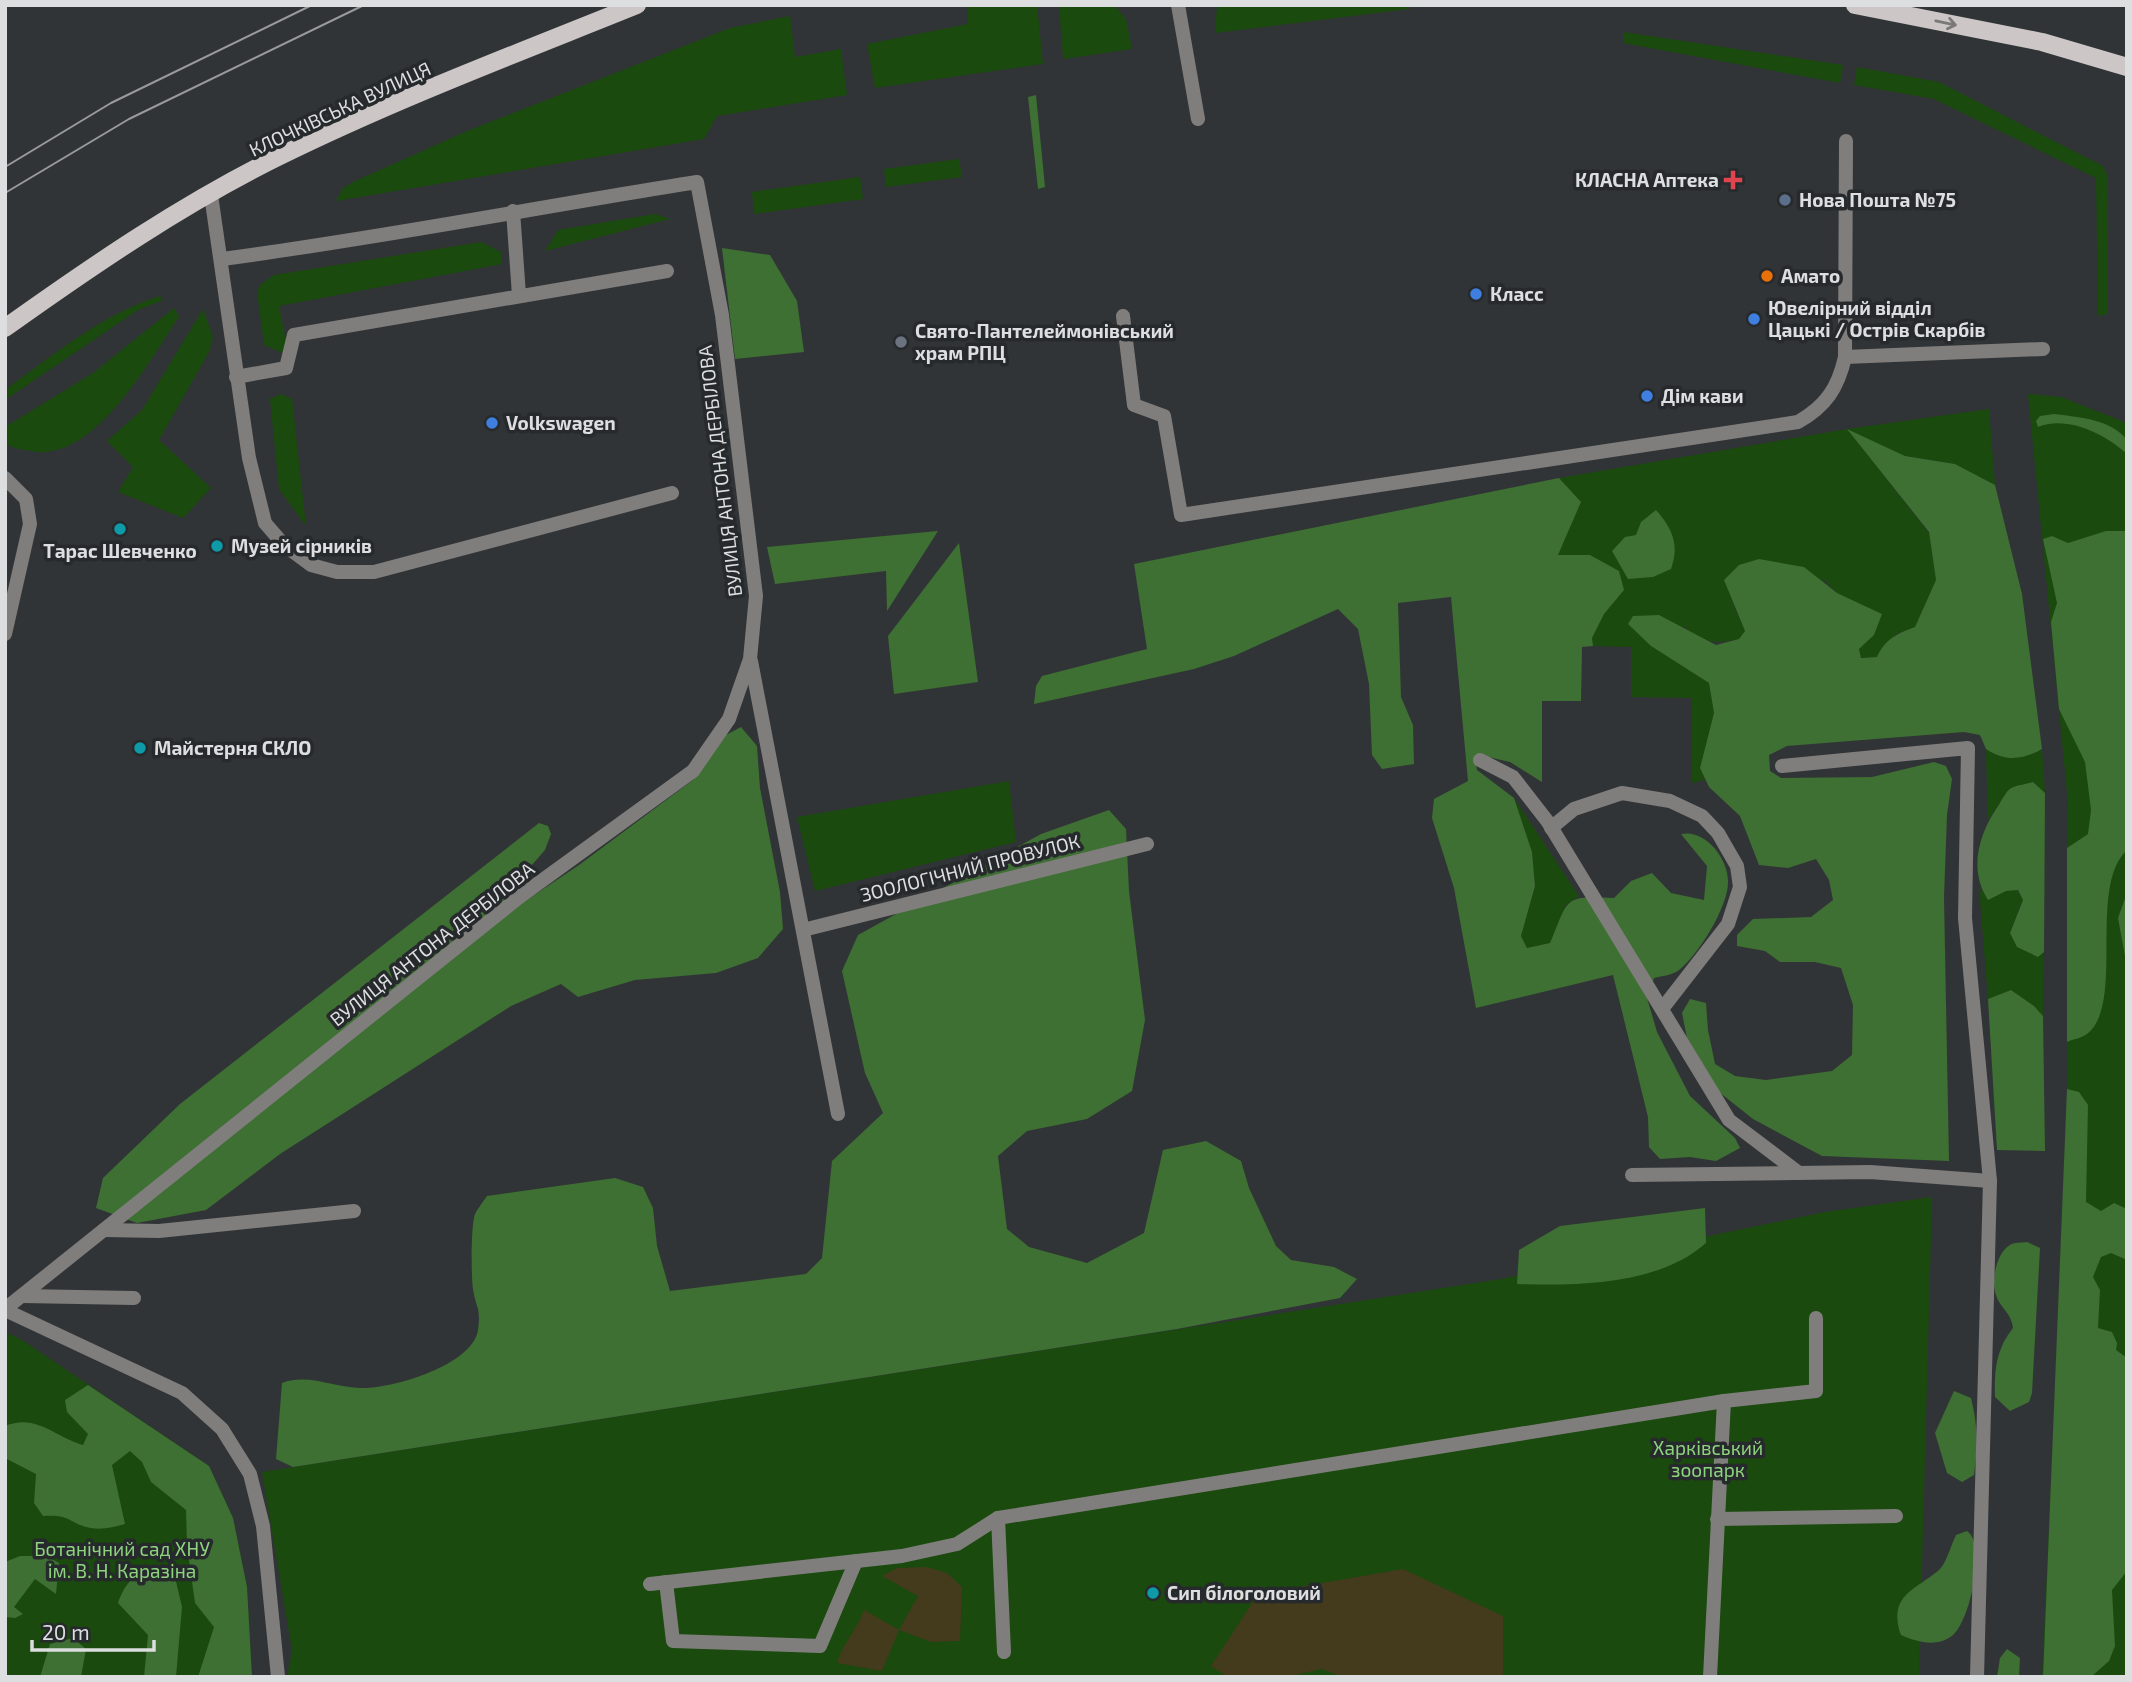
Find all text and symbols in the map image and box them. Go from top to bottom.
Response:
one-way arrow [1934,16,1957,30]
street label: КЛОЧКІВСЬКА ВУЛИЦЯ [245,56,434,161]
place label: КЛАСНА Аптека [1575,168,1719,191]
marker: КЛАСНА Аптека [1725,172,1741,188]
place label: Нова Пошта №75 [1799,188,1956,211]
marker: Нова Пошта №75 [1777,192,1793,208]
place label: Амато [1781,264,1840,287]
marker: Амато [1759,268,1775,284]
place label: Класс [1490,282,1544,305]
marker: Класс [1468,286,1484,302]
place label: Ювелірний відділ Цацькі / Острів Скарбів [1768,296,1986,341]
marker: Ювелірний відділ Цацькі / Острів Скарбів [1746,311,1762,327]
place label: Свято-Пантелеймонівський храм РПЦ [915,319,1174,364]
marker: Свято-Пантелеймонівський храм РПЦ [893,334,909,350]
street label: ВУЛИЦЯ АНТОНА ДЕРБІЛОВА [693,344,746,598]
place label: Дім кави [1661,384,1743,407]
marker: Дім кави [1639,388,1655,404]
place label: Volkswagen [506,411,616,434]
marker: Volkswagen [484,415,500,431]
marker: Тарас Шевченко [112,521,128,537]
place label: Музей сірників [231,534,372,557]
marker: Музей сірників [209,538,225,554]
place label: Тарас Шевченко [43,539,197,562]
place label: Майстерня СКЛО [154,736,311,759]
marker: Майстерня СКЛО [132,740,148,756]
street label: ЗООЛОГІЧНИЙ ПРОВУЛОК [858,829,1082,906]
street label: ВУЛИЦЯ АНТОНА ДЕРБІЛОВА [325,857,539,1031]
park label: Харківський зоопарк [1653,1436,1763,1481]
park label: Ботанічний сад ХНУ ім. В. Н. Каразіна [34,1537,210,1582]
place label: Сип білоголовий [1167,1581,1321,1604]
marker: Сип білоголовий [1145,1585,1161,1601]
scale bar [32,1608,154,1652]
text: 20 m [42,1619,90,1644]

